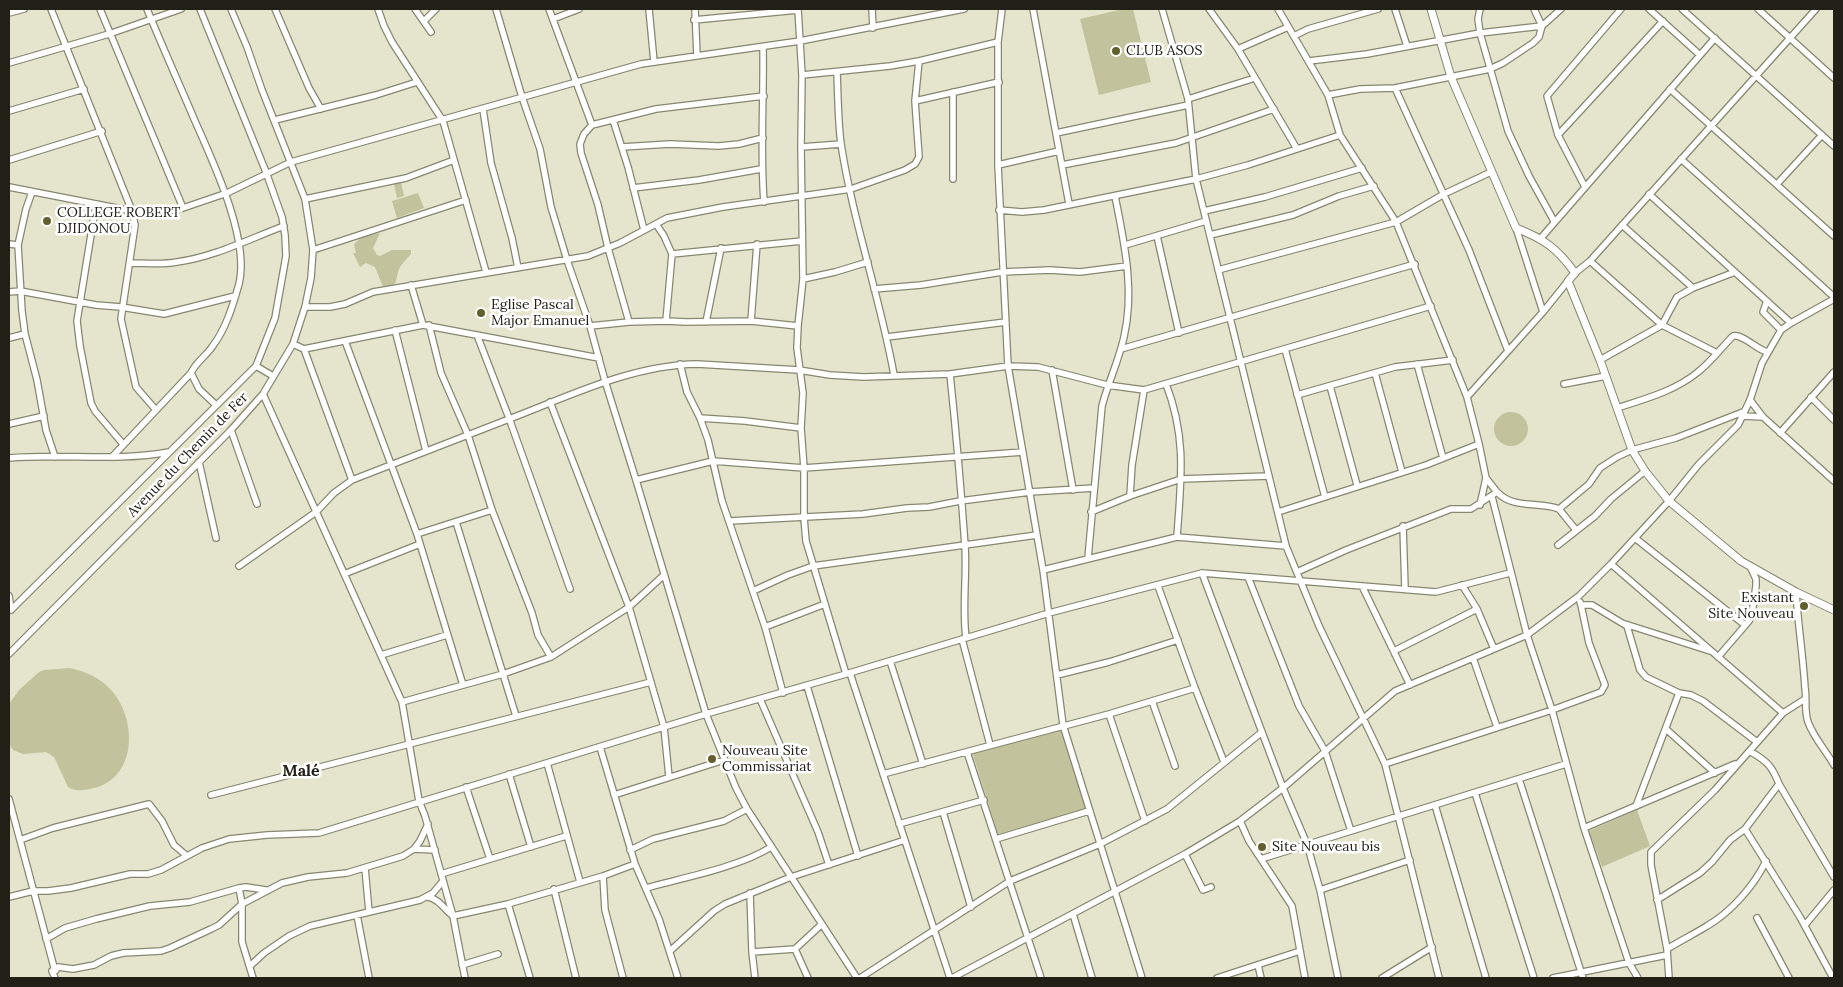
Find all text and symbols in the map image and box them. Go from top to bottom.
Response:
place label: CLUB ASOS [1126,43,1202,59]
marker: CLUB ASOS [1110,45,1122,57]
place label: COLLEGE ROBERT DJIDONOU [57,205,181,238]
marker: COLLEGE ROBERT DJIDONOU [41,215,53,227]
place label: Eglise Pascal Major Emanuel [491,297,589,330]
marker: Eglise Pascal Major Emanuel [475,307,487,319]
street label: Avenue du Chemin de Fer [124,389,252,521]
place label: Existant Site Nouveau [1708,590,1794,622]
marker: Existant Site Nouveau [1798,600,1810,612]
place label: Nouveau Site Commissariat [722,743,812,776]
marker: Nouveau Site Commissariat [706,753,718,765]
district label: Malé [282,761,320,781]
place label: Site Nouveau bis [1272,839,1380,855]
marker: Site Nouveau bis [1256,841,1268,853]

